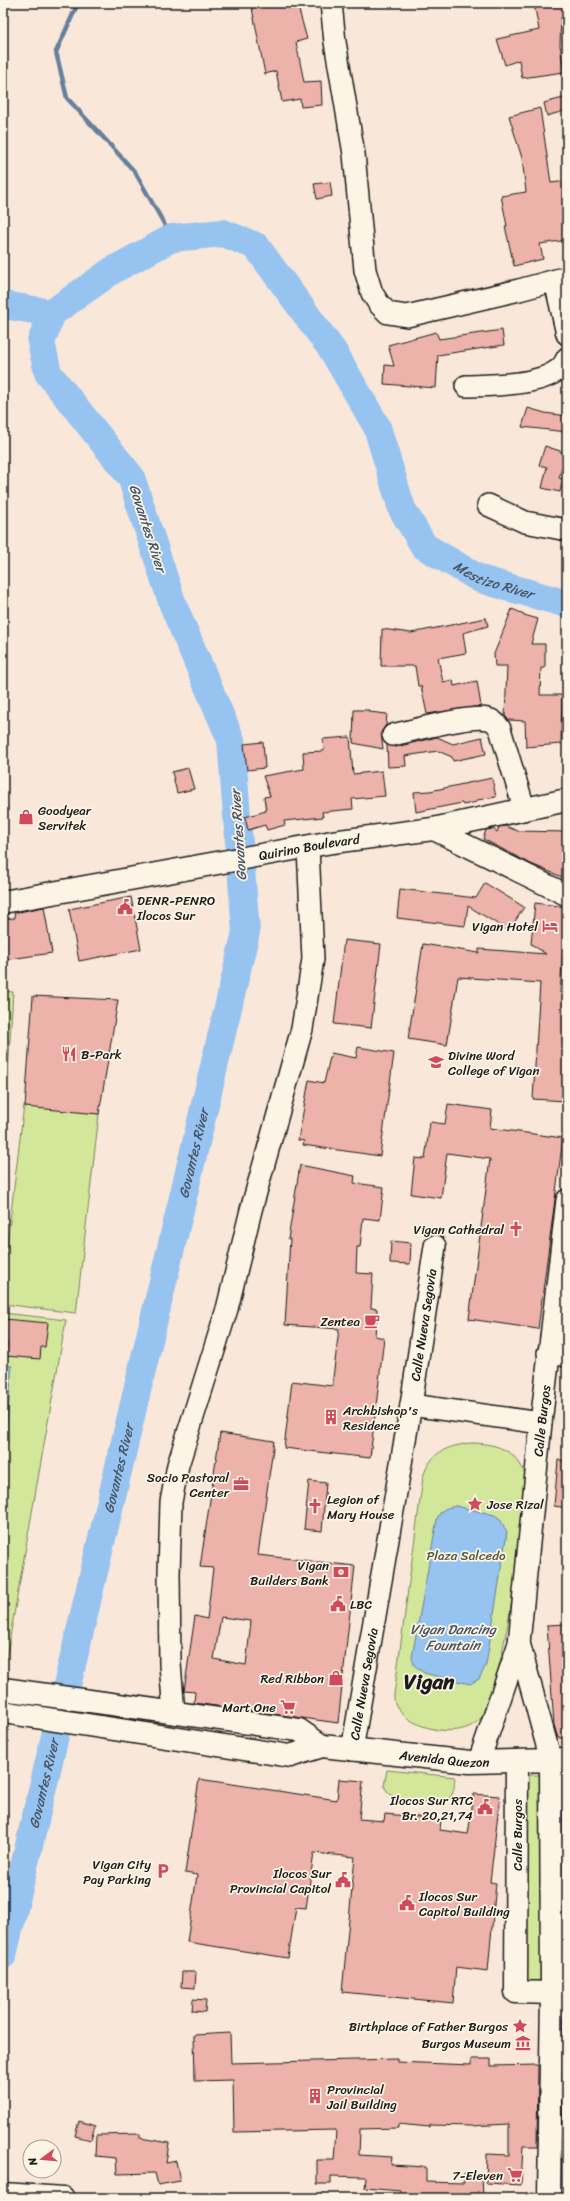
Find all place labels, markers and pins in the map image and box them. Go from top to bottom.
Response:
place label: Goodyear Servitek [38,799,92,837]
shop icon: Goodyear Servitek [17,808,35,826]
place label: DENR-PENRO Ilocos Sur [136,889,215,927]
public building icon: DENR-PENRO Ilocos Sur [116,898,134,916]
place label: Vigan Hotel [472,915,538,938]
hotel icon: Vigan Hotel [541,917,559,935]
place label: B-Park [81,1043,122,1066]
place label: Divine Word College of Vigan [448,1044,539,1082]
restaurant icon: B-Park [60,1045,78,1063]
school or university icon: Divine Word College of Vigan [427,1053,445,1071]
place label: Vigan Cathedral [413,1218,504,1241]
church icon: Vigan Cathedral [507,1220,525,1238]
place label: Zentea [320,1310,360,1333]
cafe icon: Zentea [363,1312,381,1330]
place label: Archbishop's Residence [342,1399,418,1437]
building icon: Archbishop's Residence [322,1408,340,1426]
place label: Socio Pastoral Center [147,1466,230,1504]
office icon: Socio Pastoral Center [232,1475,250,1493]
place label: Legion of Mary House [327,1488,395,1526]
place label: Jose Rizal [486,1493,544,1516]
place icon: Jose Rizal [466,1495,484,1513]
church icon: Legion of Mary House [306,1497,324,1515]
place label: Vigan Builders Bank [250,1554,329,1592]
bank icon: Vigan Builders Bank [332,1563,350,1581]
place label: LBC [350,1593,372,1616]
public building icon: LBC [329,1595,347,1613]
place label: Red Ribbon [260,1667,324,1690]
shop icon: Red Ribbon [327,1669,345,1687]
place label: Mart One [222,1696,276,1719]
supermarket icon: Mart One [279,1698,297,1716]
place label: Ilocos Sur RTC Br. 20,21,74 [389,1789,473,1827]
public building icon: Ilocos Sur RTC Br. 20,21,74 [476,1798,494,1816]
place label: Vigan City Pay Parking [83,1853,151,1891]
parking icon: Vigan City Pay Parking [154,1862,172,1880]
place label: Ilocos Sur Provincial Capitol [230,1862,332,1900]
public building icon: Ilocos Sur Provincial Capitol [334,1871,352,1889]
place label: Ilocos Sur Capitol Building [418,1885,510,1923]
public building icon: Ilocos Sur Capitol Building [398,1894,416,1912]
place label: Birthplace of Father Burgos [349,2015,509,2038]
place icon: Birthplace of Father Burgos [511,2017,529,2035]
place label: Burgos Museum [421,2032,511,2055]
museum icon: Burgos Museum [514,2034,532,2052]
place label: Provincial Jail Building [326,2078,397,2116]
building icon: Provincial Jail Building [306,2087,324,2105]
place label: 7-Eleven [452,2164,503,2187]
supermarket icon: 7-Eleven [506,2166,524,2184]

